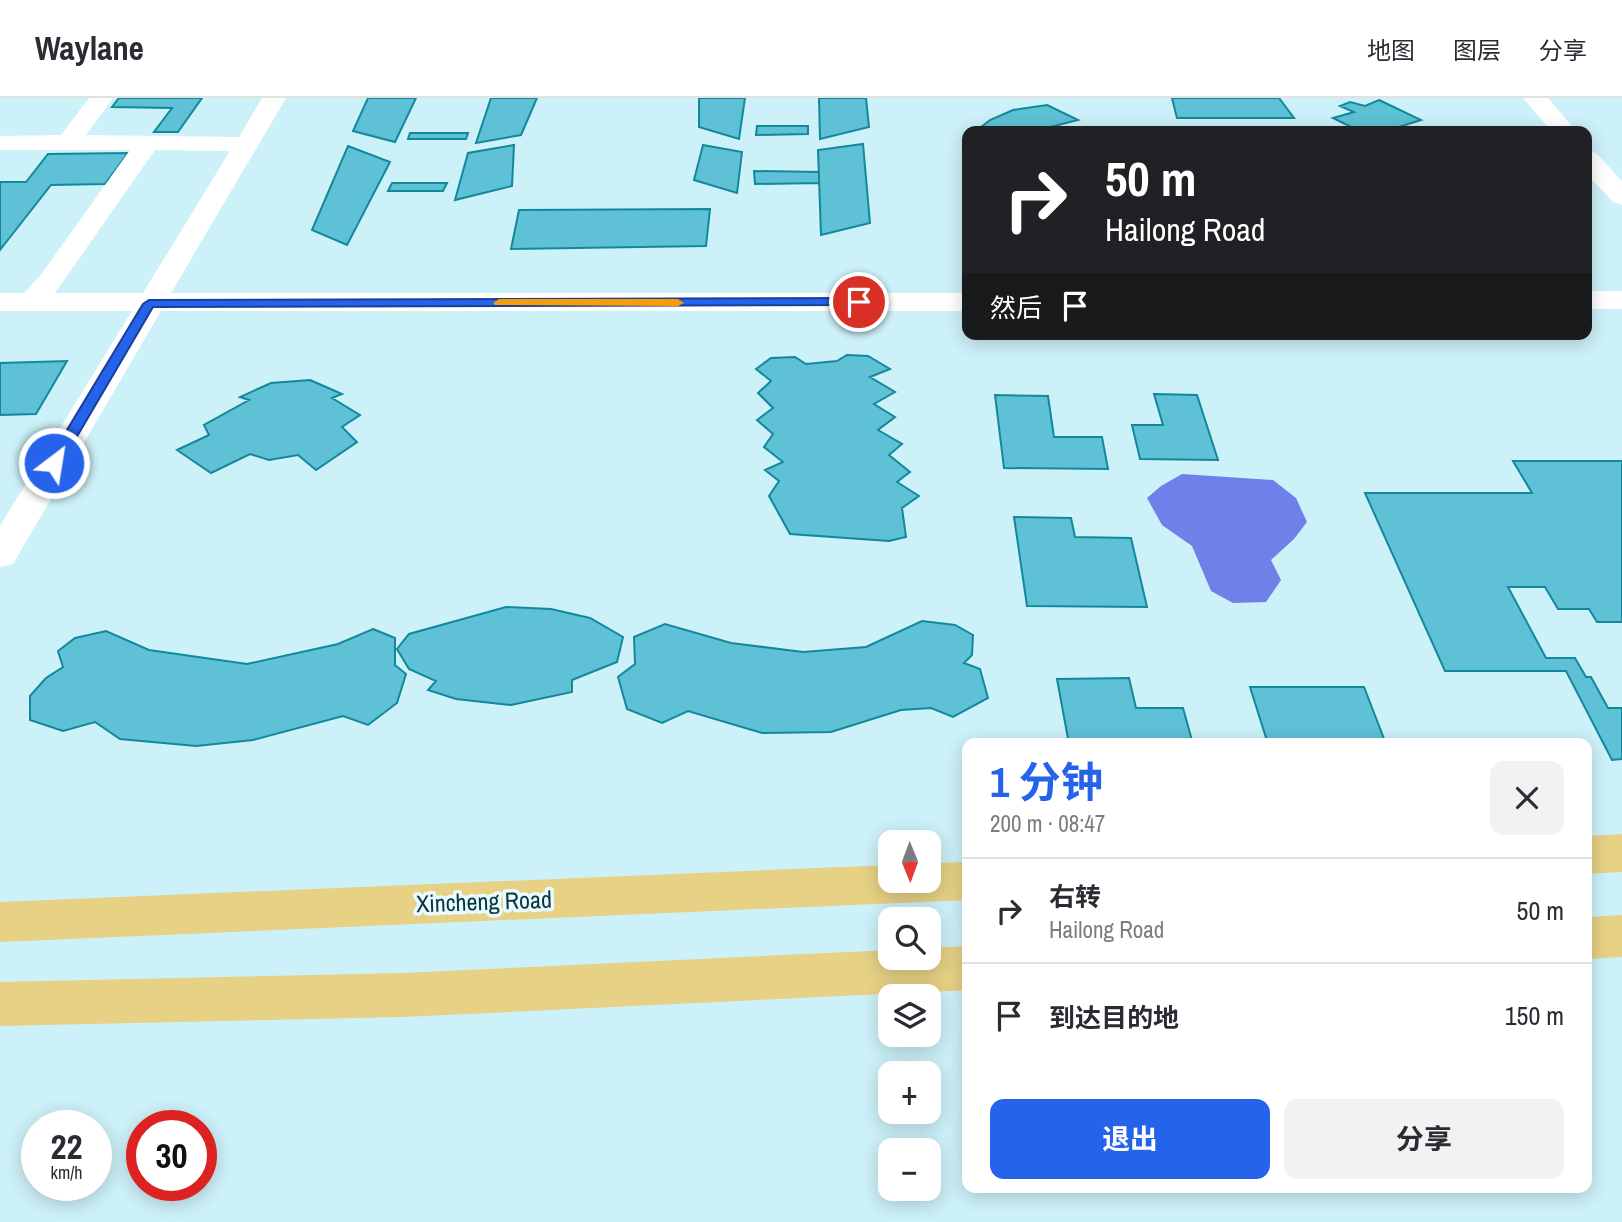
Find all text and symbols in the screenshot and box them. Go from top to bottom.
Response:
text: Waylane [35,26,144,70]
text: 地图 [1367,34,1415,66]
text: 图层 [1453,34,1501,66]
text: 分享 [1539,34,1587,66]
text: 50 m [1105,145,1197,211]
icon: right [990,154,1081,245]
text: Hailong Road [1105,208,1265,251]
pin [829,272,889,332]
icon: arrive [840,283,878,321]
icon: arrive [1056,287,1094,325]
text: 然后 [990,290,1042,325]
position arrow [17,426,91,500]
text: 1 分钟 [990,754,1103,810]
button: close [1490,761,1564,835]
text: 200 m · 08:47 [990,808,1105,839]
north arrow [878,830,942,892]
map controls [878,830,941,1201]
text: 右转 [1049,879,1101,914]
street label: Xincheng Road [416,883,552,919]
icon: right [990,892,1028,930]
text: 50 m [1517,893,1564,928]
button: search [878,907,941,970]
text: Hailong Road [1049,914,1164,945]
button: layers [878,984,941,1047]
icon: arrive [990,997,1028,1035]
text: 150 m [1505,998,1564,1033]
text: 到达目的地 [1049,1000,1179,1035]
button: + [878,1061,941,1124]
button: 退出 [990,1099,1270,1179]
button: 分享 [1284,1099,1564,1179]
speed limit sign: 30 [126,1110,217,1201]
text: 22 [51,1123,82,1170]
button: − [878,1138,941,1201]
text: km/h [51,1160,83,1185]

